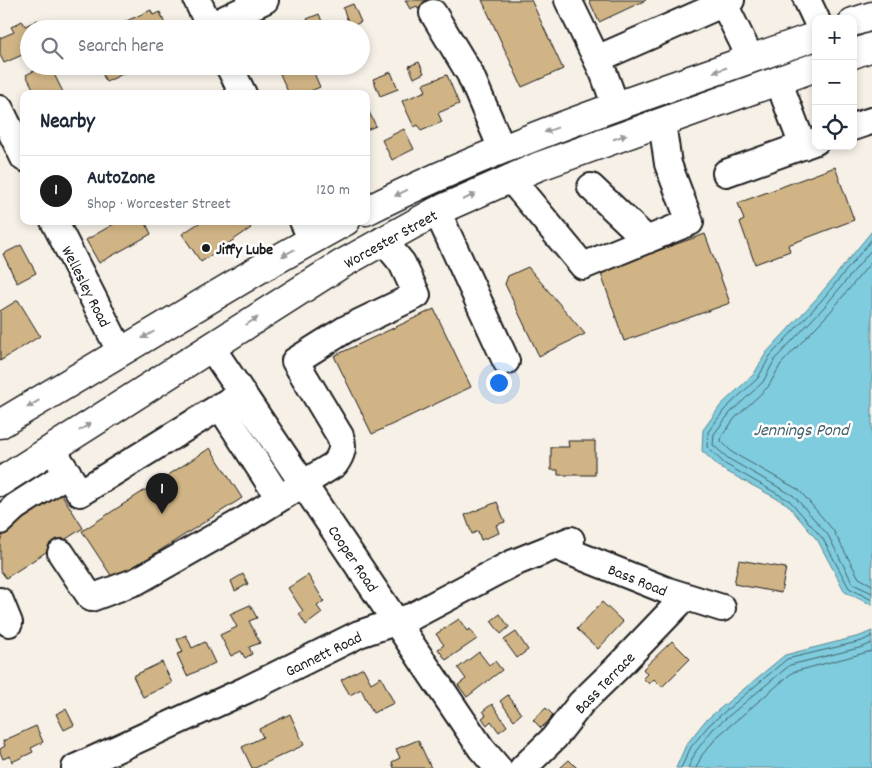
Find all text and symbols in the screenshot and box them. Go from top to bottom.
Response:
map controls [812,15,857,150]
button: + [812,15,857,60]
search box [20,20,370,75]
icon: search [38,34,66,62]
text: Search here [78,34,164,61]
button: − [812,60,857,105]
one-way arrow [713,67,728,74]
button: locate [812,105,857,150]
text: Nearby [40,108,95,138]
one-way arrow [543,126,558,134]
one-way arrow [612,133,627,140]
text: AutoZone [87,166,155,193]
text: 1 [54,179,58,202]
text: 120 m [316,179,350,202]
one-way arrow [394,189,408,197]
one-way arrow [462,192,476,200]
text: Shop · Worcester Street [87,193,231,216]
street label: Worcester Street [340,205,442,275]
place label: Jiffy Lube [216,239,273,262]
street label: Wellesley Road [54,242,115,332]
marker: Jiffy Lube [200,242,212,254]
one-way arrow [281,249,295,257]
one-way arrow [246,317,259,326]
one-way arrow [140,331,155,339]
your location [486,370,512,396]
one-way arrow [27,399,40,408]
water label: Jennings Pond [753,419,851,444]
one-way arrow [79,423,92,432]
pin: 1 [146,473,178,514]
street label: Cooper Road [321,521,383,597]
street label: Bass Road [604,559,670,604]
street label: Gannett Road [282,627,366,684]
street label: Bass Terrace [570,648,641,720]

